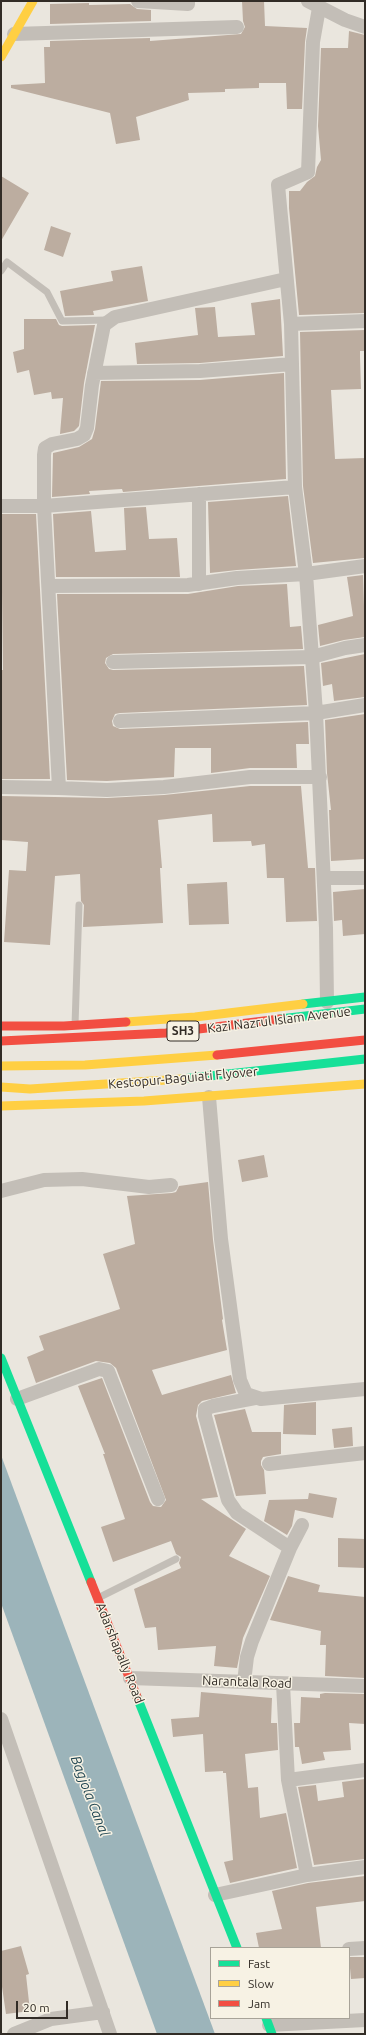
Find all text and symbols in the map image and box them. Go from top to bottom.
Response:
street label: Kazi Nazrul Islam Avenue [206,1003,352,1037]
road number: SH3 [167,1021,199,1041]
street label: Kestopur-Baguiati Flyover [108,1064,258,1092]
street label: Adarshapally Road [93,1600,147,1706]
street label: Narantala Road [202,1673,292,1691]
water label: Bagjola Canal [67,1753,113,1839]
legend [210,1947,350,2019]
text: Fast [248,1957,270,1970]
text: Slow [248,1977,274,1990]
scale bar [18,1993,70,2019]
text: Jam [248,1997,270,2010]
text: 20 m [23,2001,50,2014]

